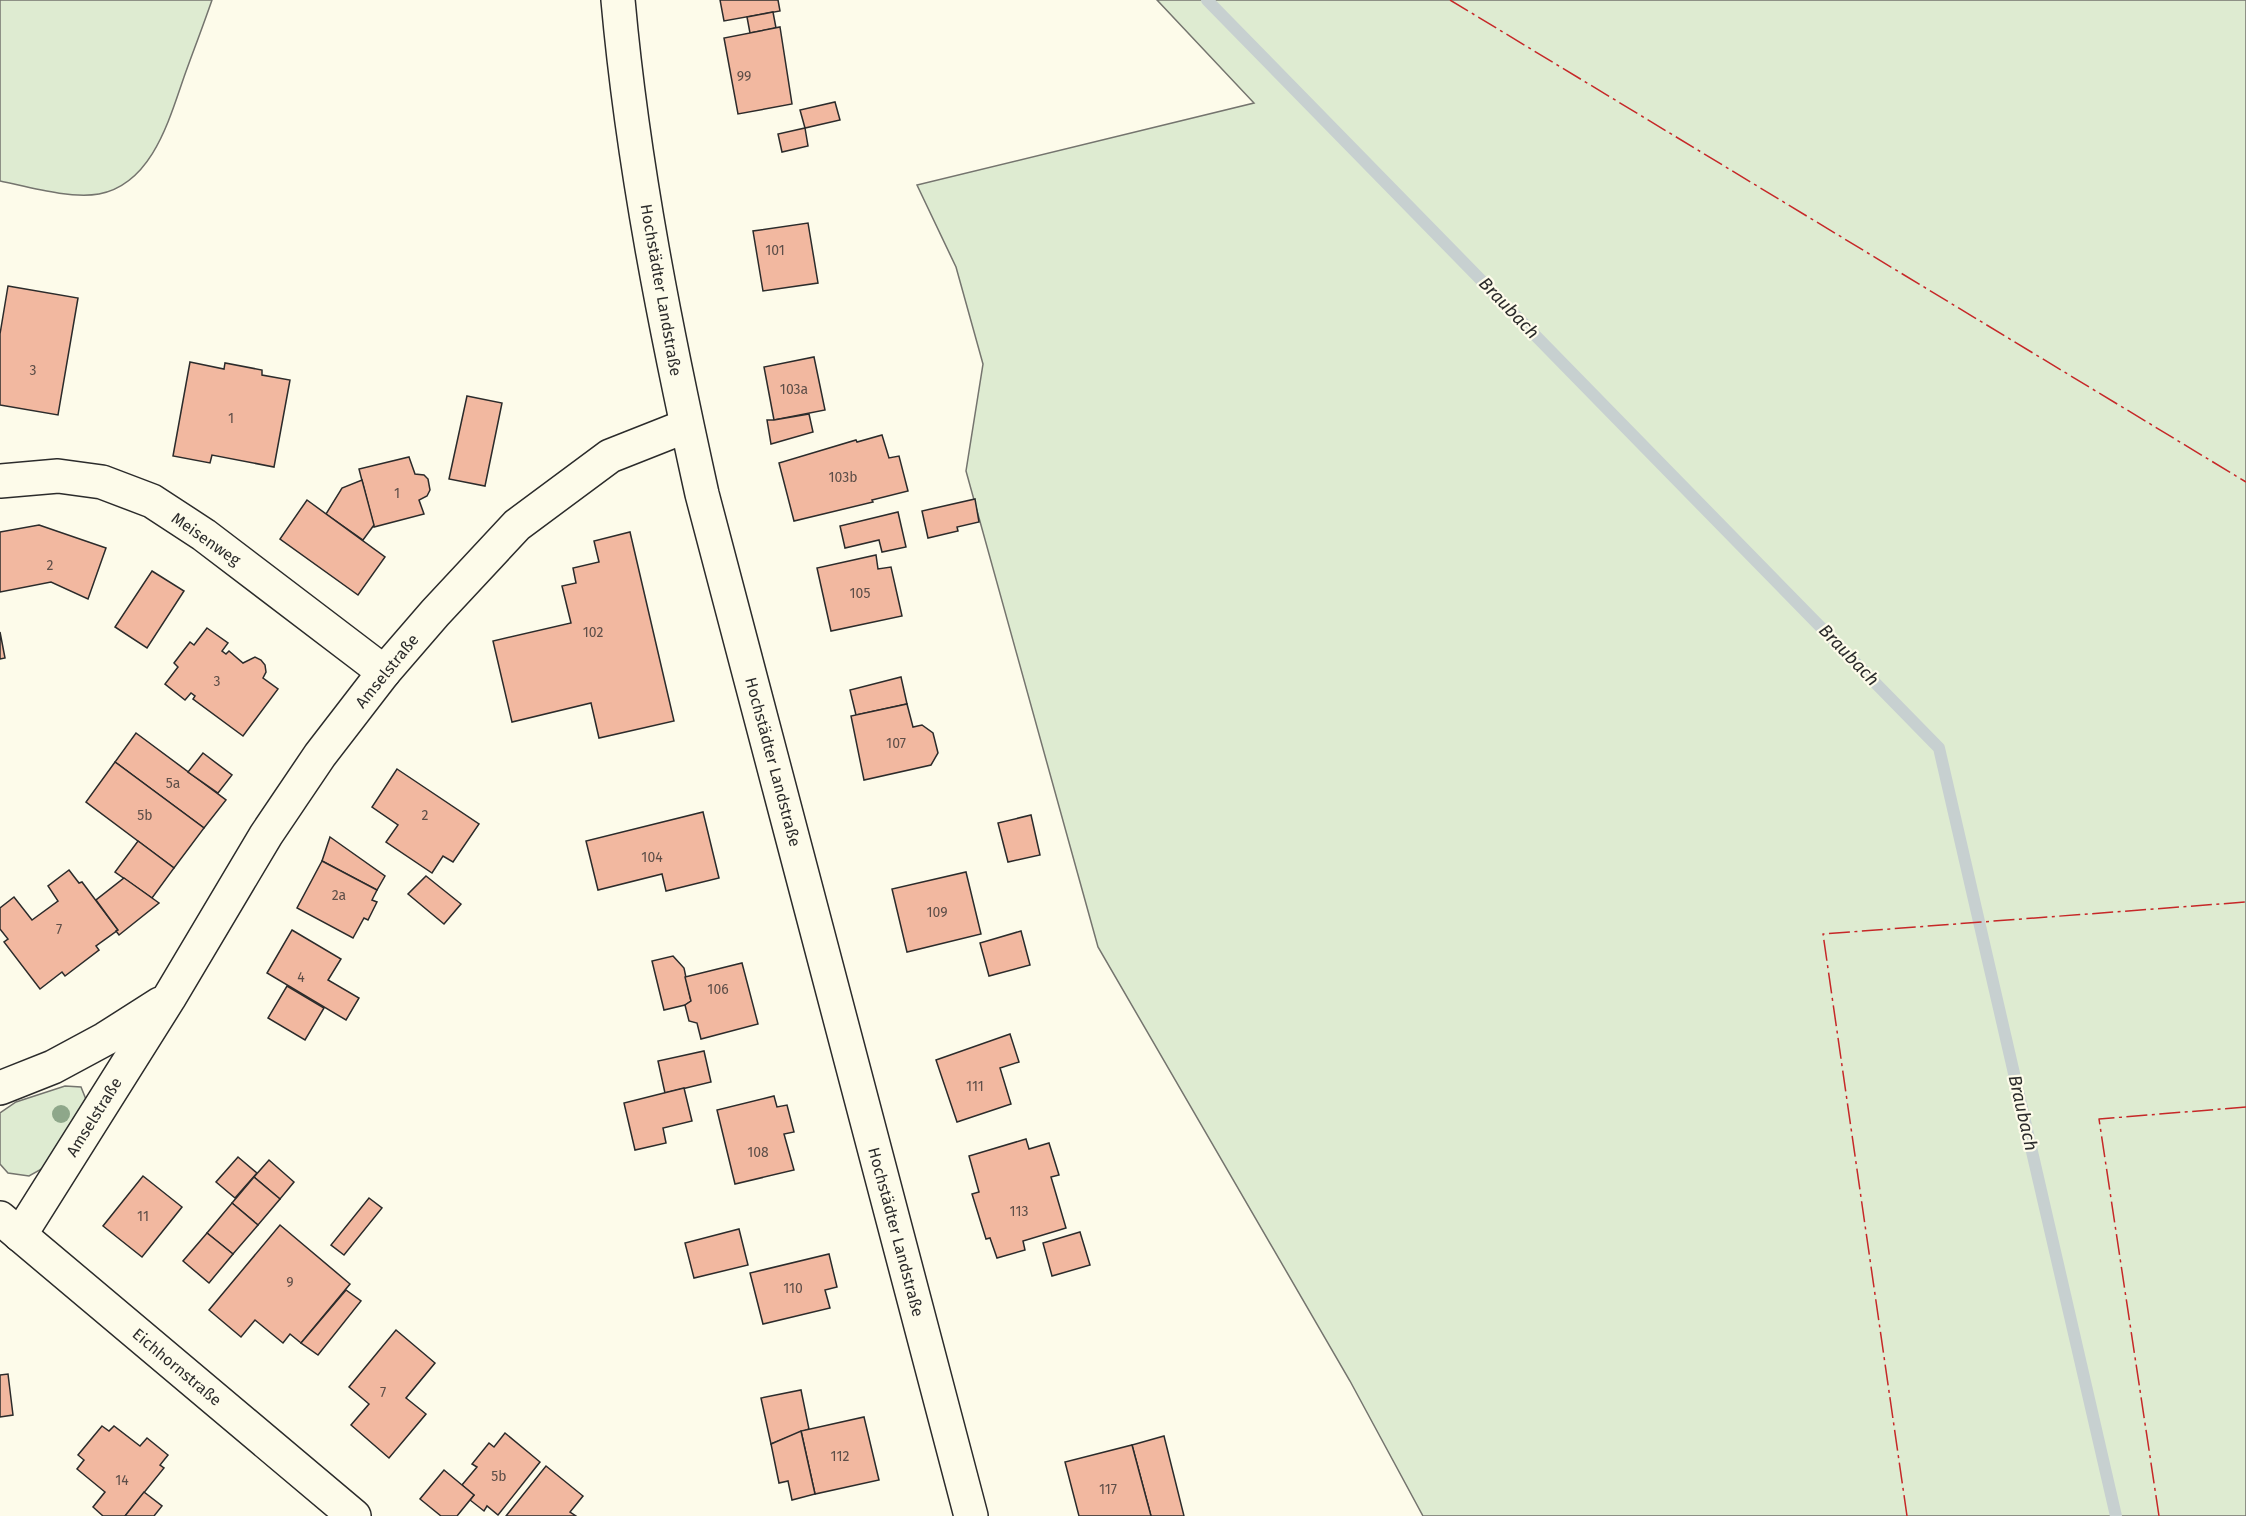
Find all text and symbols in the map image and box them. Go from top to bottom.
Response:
house number: 99 [737,68,751,85]
street label: Hochstädter Landstraße [636,202,686,378]
house number: 101 [765,242,785,259]
water label: Braubach [1474,273,1544,343]
house number: 3 [30,362,37,379]
house number: 103a [780,381,808,398]
house number: 1 [228,410,234,427]
house number: 103b [828,469,858,486]
house number: 1 [394,485,400,502]
street label: Meisenweg [168,508,245,570]
house number: 2 [47,557,54,574]
house number: 105 [850,585,870,602]
water label: Braubach [1814,620,1884,690]
house number: 102 [583,624,603,641]
street label: Amselstraße [351,630,423,712]
house number: 3 [214,673,221,690]
street label: Hochstädter Landstraße [741,675,805,849]
house number: 107 [886,735,906,752]
house number: 5a [166,775,180,792]
house number: 5b [137,807,153,824]
house number: 2 [422,807,429,824]
house number: 104 [641,849,663,866]
house number: 2a [332,887,346,904]
house number: 109 [926,904,948,921]
house number: 7 [56,921,62,938]
house number: 4 [297,969,305,986]
house number: 106 [707,981,729,998]
water label: Braubach [2004,1073,2042,1153]
street label: Amselstraße [62,1074,126,1160]
house number: 111 [966,1078,984,1095]
house number: 108 [747,1144,769,1161]
street label: Hochstädter Landstraße [864,1145,928,1319]
house number: 113 [1010,1203,1028,1220]
house number: 11 [137,1208,149,1225]
house number: 9 [286,1274,294,1291]
house number: 110 [783,1280,803,1297]
street label: Eichhornstraße [129,1324,225,1410]
house number: 7 [380,1384,386,1401]
house number: 112 [831,1448,849,1465]
house number: 5b [491,1468,507,1485]
house number: 14 [115,1472,129,1489]
house number: 117 [1099,1481,1117,1498]

